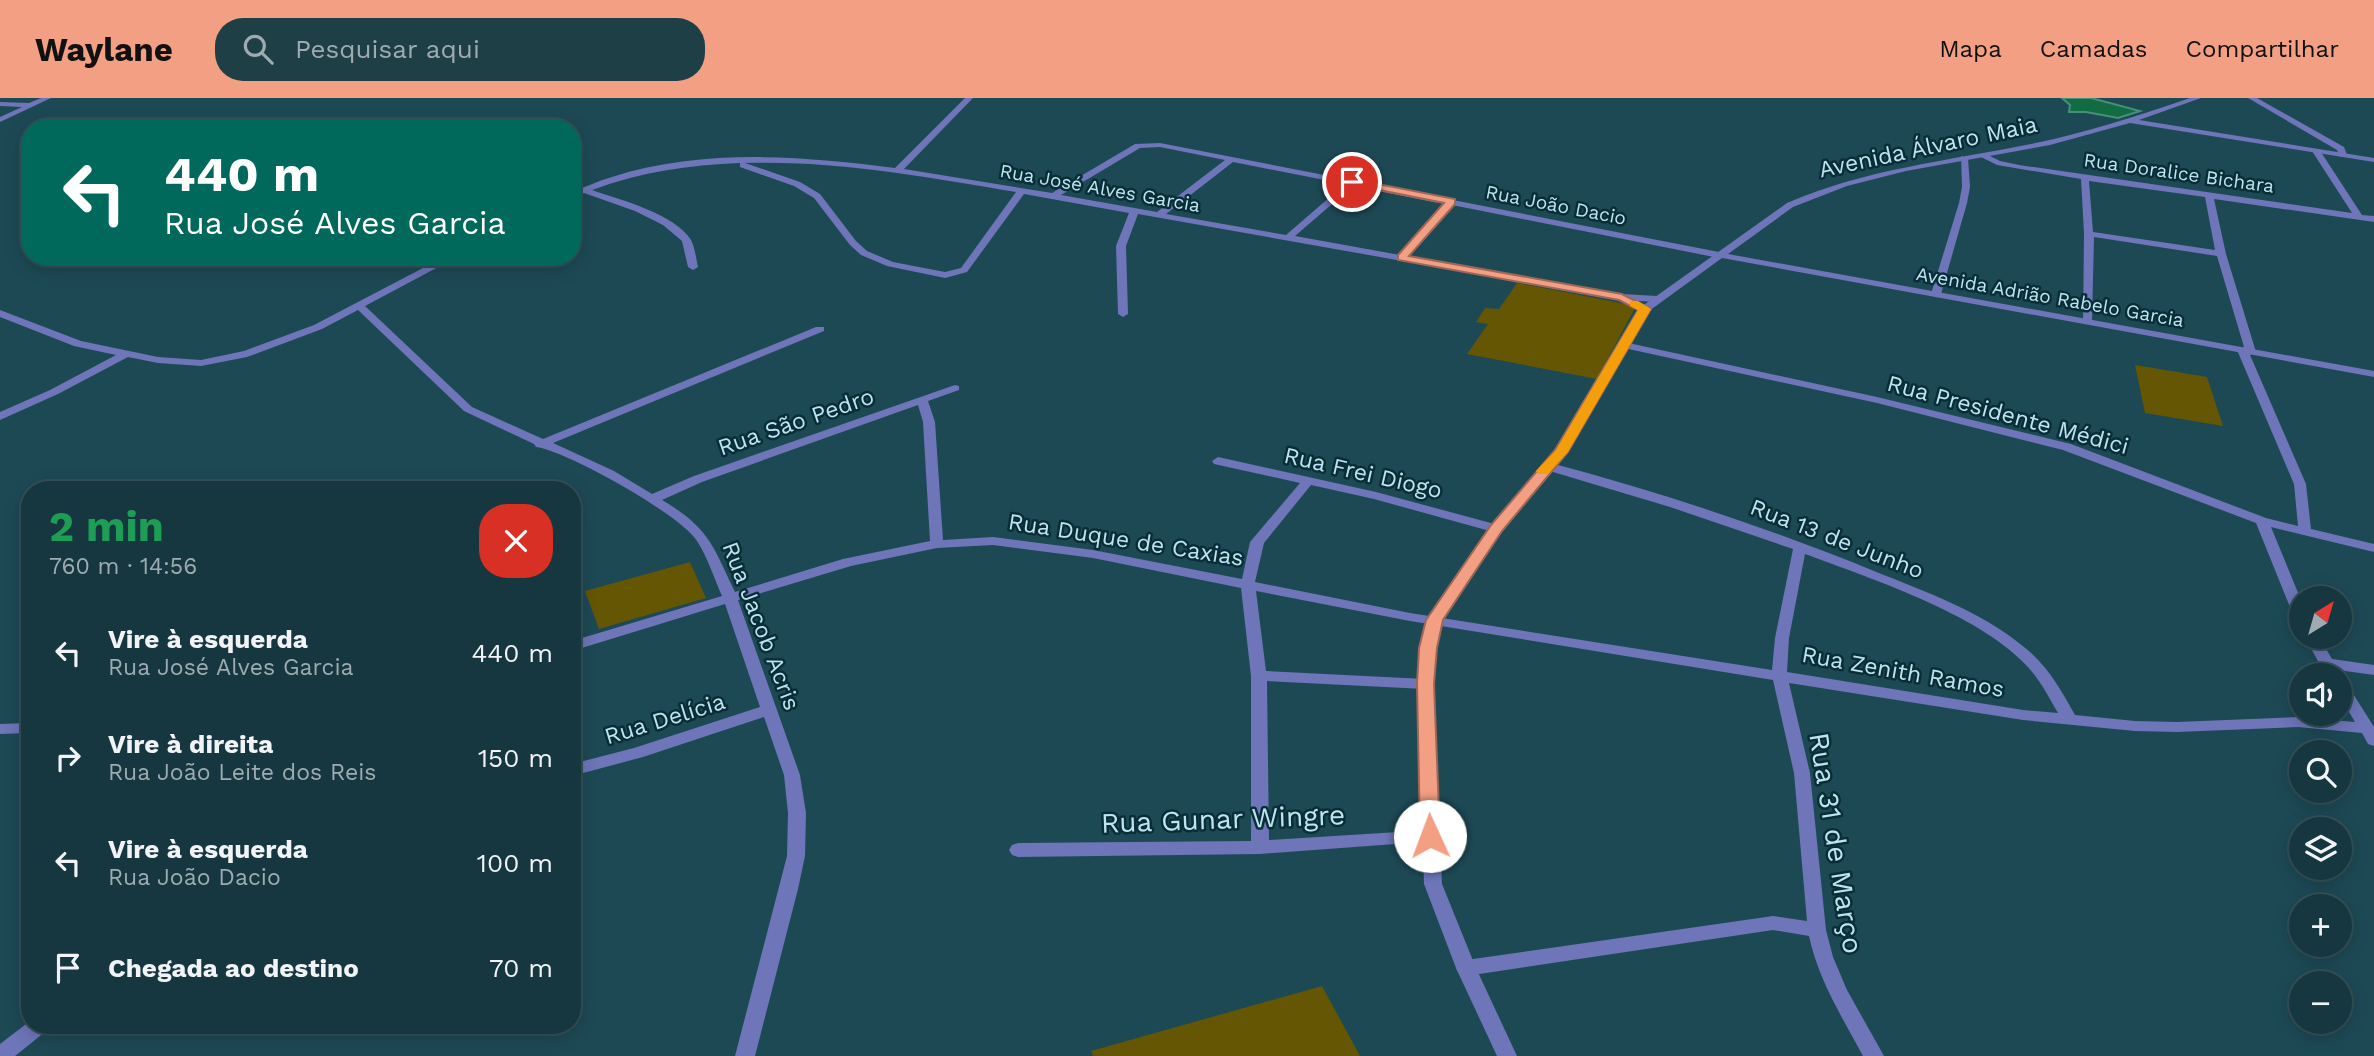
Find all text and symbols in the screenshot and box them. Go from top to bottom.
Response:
search box [215,18,705,81]
text: Waylane [35,30,173,69]
icon: search [239,30,277,68]
text: Pesquisar aqui [295,34,480,64]
text: Mapa [1939,35,2002,63]
text: Camadas [2040,35,2148,63]
text: Compartilhar [2186,35,2339,63]
street label: Avenida Álvaro Maia [1816,111,2040,183]
text: 440 m [164,145,319,203]
icon: left [49,147,140,238]
street label: Rua Doralice Bichara [2082,148,2276,198]
pin [1322,152,1382,212]
street label: Rua José Alves Garcia [998,159,1202,217]
icon: arrive [1333,163,1371,201]
street label: Rua João Dacio [1484,180,1628,230]
text: Rua José Alves Garcia [164,204,506,242]
street label: Avenida Adrião Rabelo Garcia [1914,262,2186,332]
street label: Rua Presidente Médici [1884,370,2132,460]
street label: Rua São Pedro [715,383,877,461]
street label: Rua Frei Diogo [1281,442,1445,504]
street label: Rua 13 de Junho [1746,493,1928,585]
text: 2 min [49,502,164,551]
button: close [479,504,553,578]
street label: Rua Duque de Caxias [1006,508,1246,572]
street label: Rua Jacob Acris [716,538,806,714]
text: 760 m · 14:56 [49,553,197,580]
north arrow [2289,586,2352,649]
map controls [2289,586,2352,1034]
text: Vire à esquerda [108,624,308,654]
icon: left [49,634,87,672]
text: 440 m [471,638,553,668]
street label: Rua Zenith Ramos [1800,641,2006,703]
text: Rua José Alves Garcia [108,654,354,681]
button: sound [2289,663,2352,726]
street label: Rua Delícia [601,688,729,750]
text: Vire à direita [108,729,273,759]
street label: Rua 31 de Março [1802,730,1870,956]
icon: right [49,739,87,777]
button: search [2289,740,2352,803]
text: 150 m [478,743,553,773]
text: Rua João Leite dos Reis [108,759,376,786]
street label: Rua Gunar Wingre [1100,798,1346,840]
position arrow [1393,799,1467,873]
button: layers [2289,817,2352,880]
text: Vire à esquerda [108,834,308,864]
icon: left [49,844,87,882]
text: 100 m [477,848,553,878]
text: Rua João Dacio [108,864,281,891]
button: + [2289,894,2352,957]
icon: arrive [49,949,87,987]
text: Chegada ao destino [108,953,359,983]
text: 70 m [489,953,553,983]
button: − [2289,971,2352,1034]

